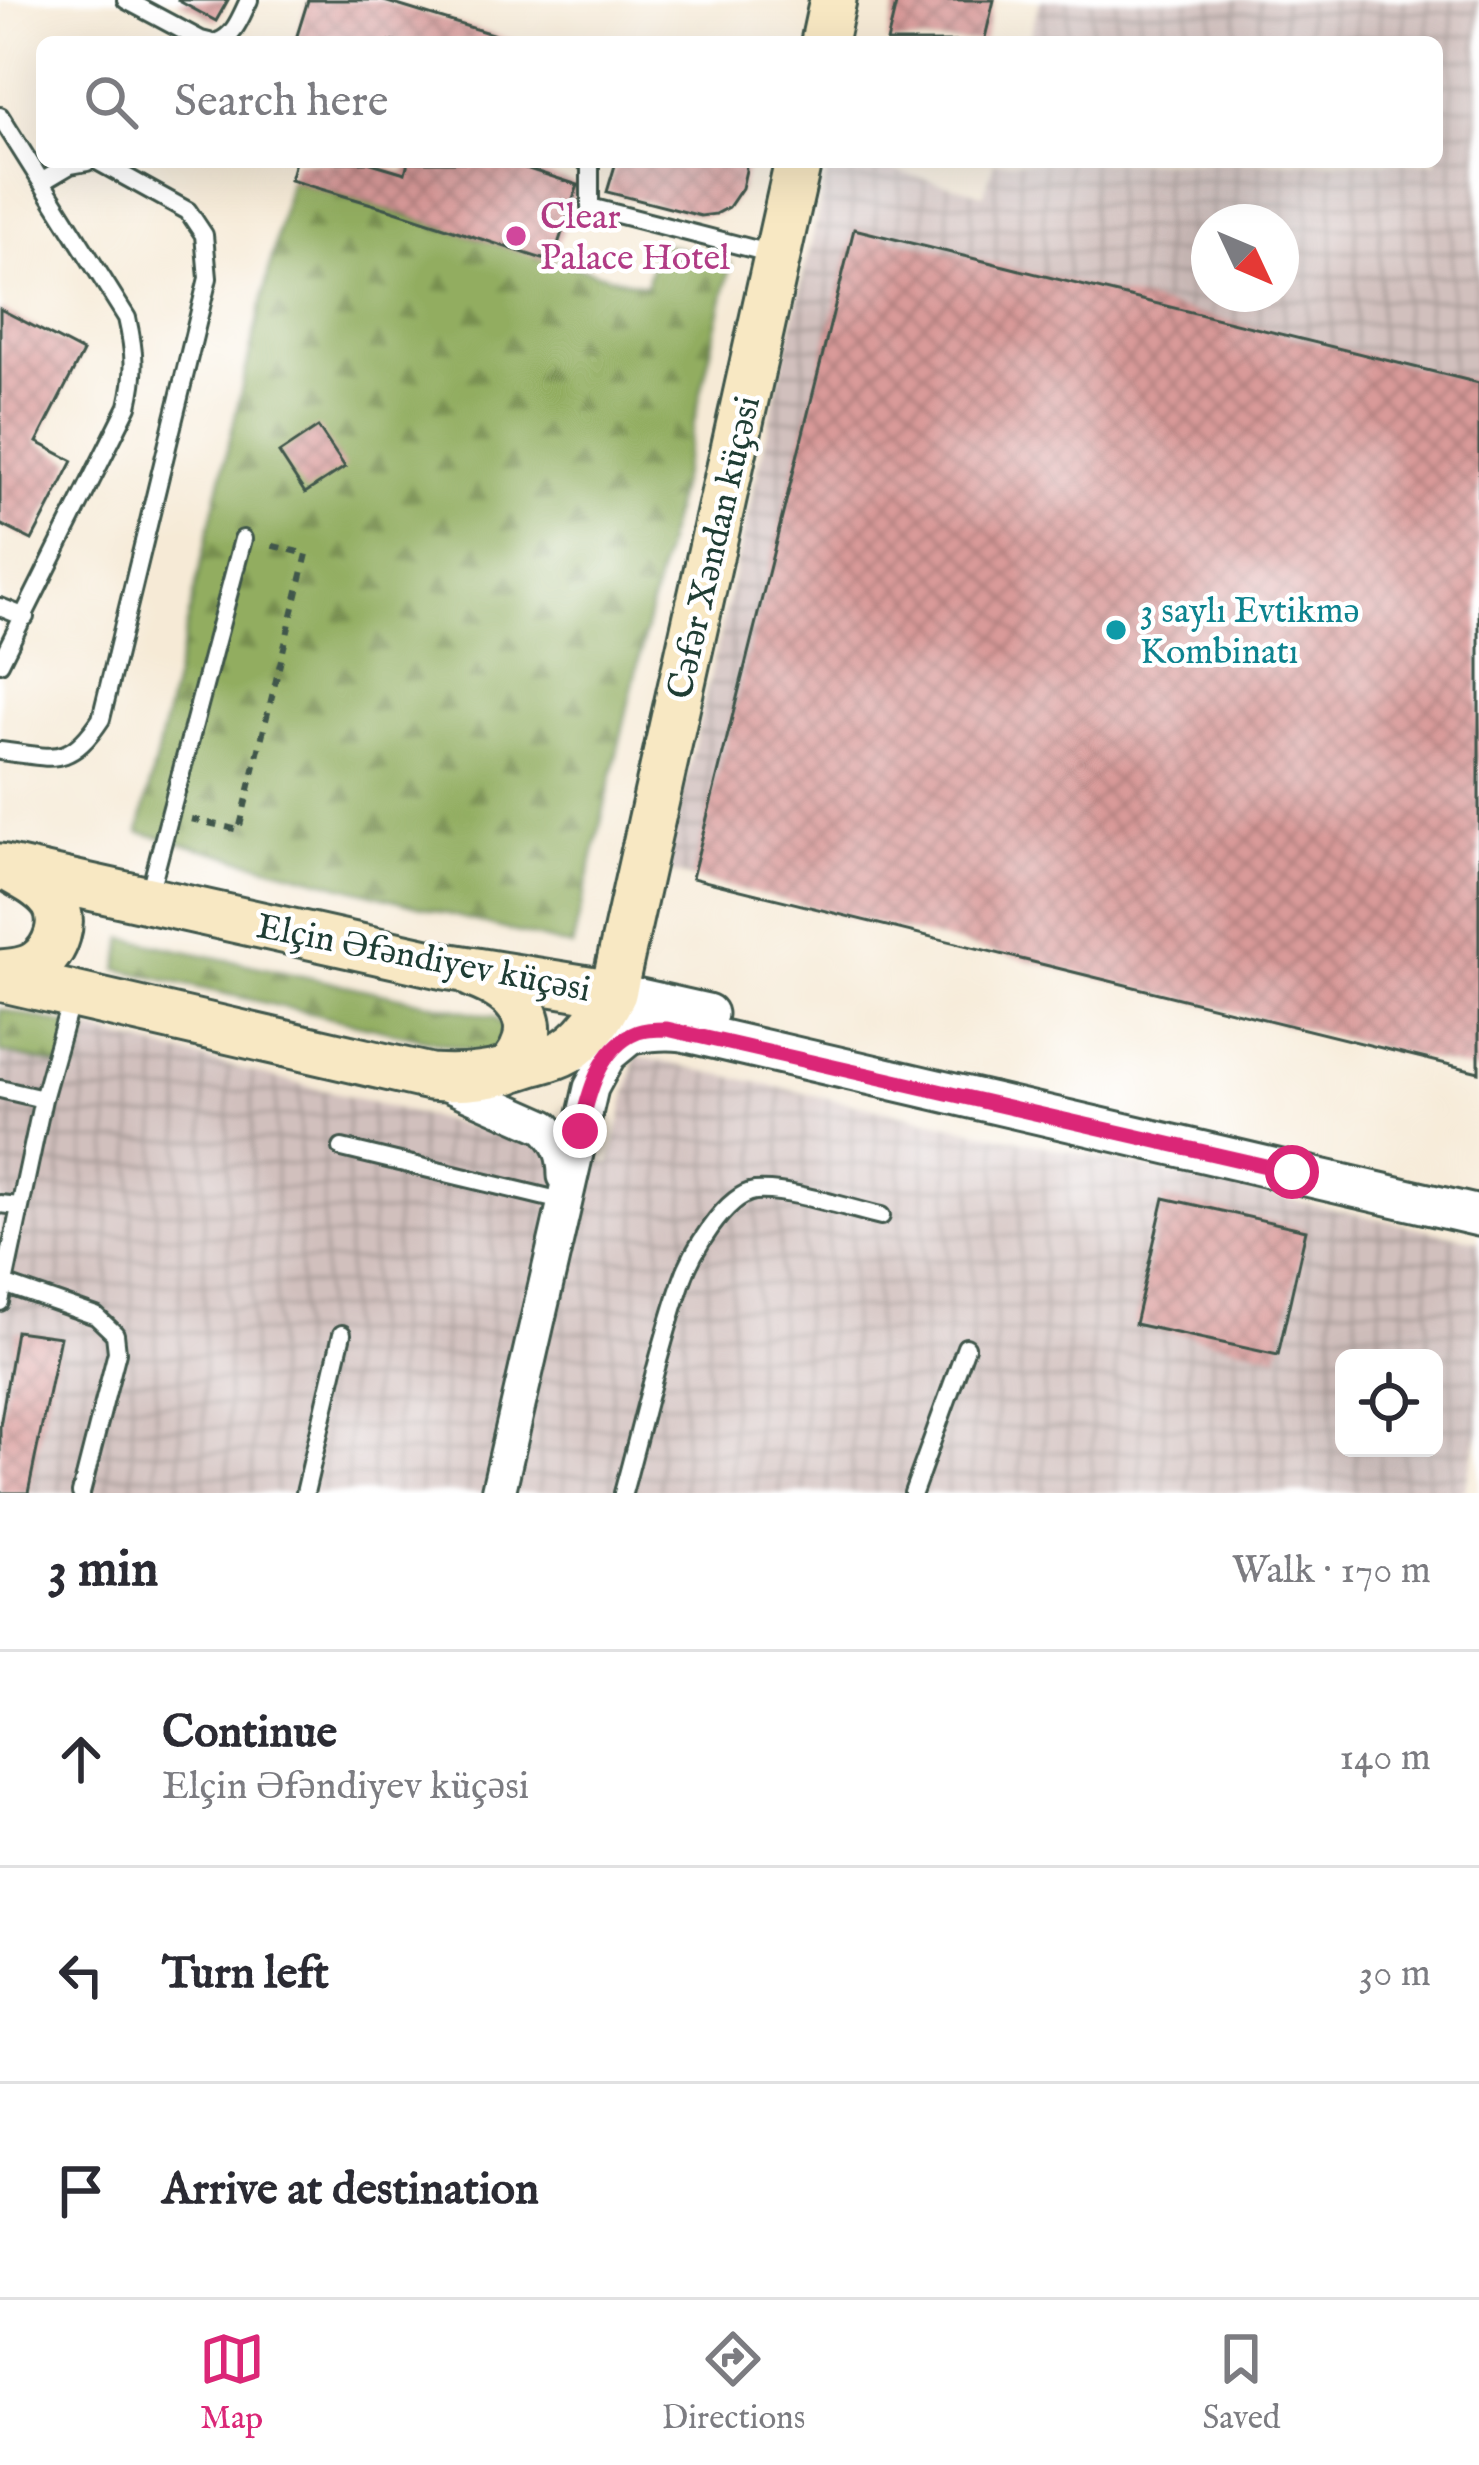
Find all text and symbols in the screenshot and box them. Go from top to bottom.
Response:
search box [36,36,1443,168]
icon: search [78,69,144,135]
text: Search here [174,74,388,131]
place label: Clear Palace Hotel [540,195,730,282]
north arrow [1191,204,1299,312]
marker: Clear Palace Hotel [503,223,529,249]
street label: Cəfər Xəndan küçəsi [658,392,772,704]
place label: 3 saylı Evtikmə Kombinatı [1140,589,1360,676]
marker: 3 saylı Evtikmə Kombinatı [1103,617,1129,643]
street label: Elçin Əfəndiyev küçəsi [253,904,594,1014]
route end [553,1104,607,1158]
route start [1265,1145,1319,1199]
map controls [1335,1349,1443,1457]
button: locate [1335,1349,1443,1457]
text: 3 min [48,1539,158,1604]
text: Walk · 170 m [1232,1547,1431,1596]
text: Continue [162,1705,337,1762]
icon: ahead [48,1726,114,1792]
text: 140 m [1340,1734,1431,1783]
text: Elçin Əfəndiyev küçəsi [162,1763,529,1812]
icon: left [48,1942,114,2008]
text: Turn left [162,1946,329,2003]
text: 30 m [1359,1950,1431,1999]
icon: arrive [48,2158,114,2224]
text: Arrive at destination [162,2162,539,2219]
tab: Map [199,2326,265,2440]
tab: Directions [662,2326,805,2440]
tab: Saved [1202,2326,1280,2440]

